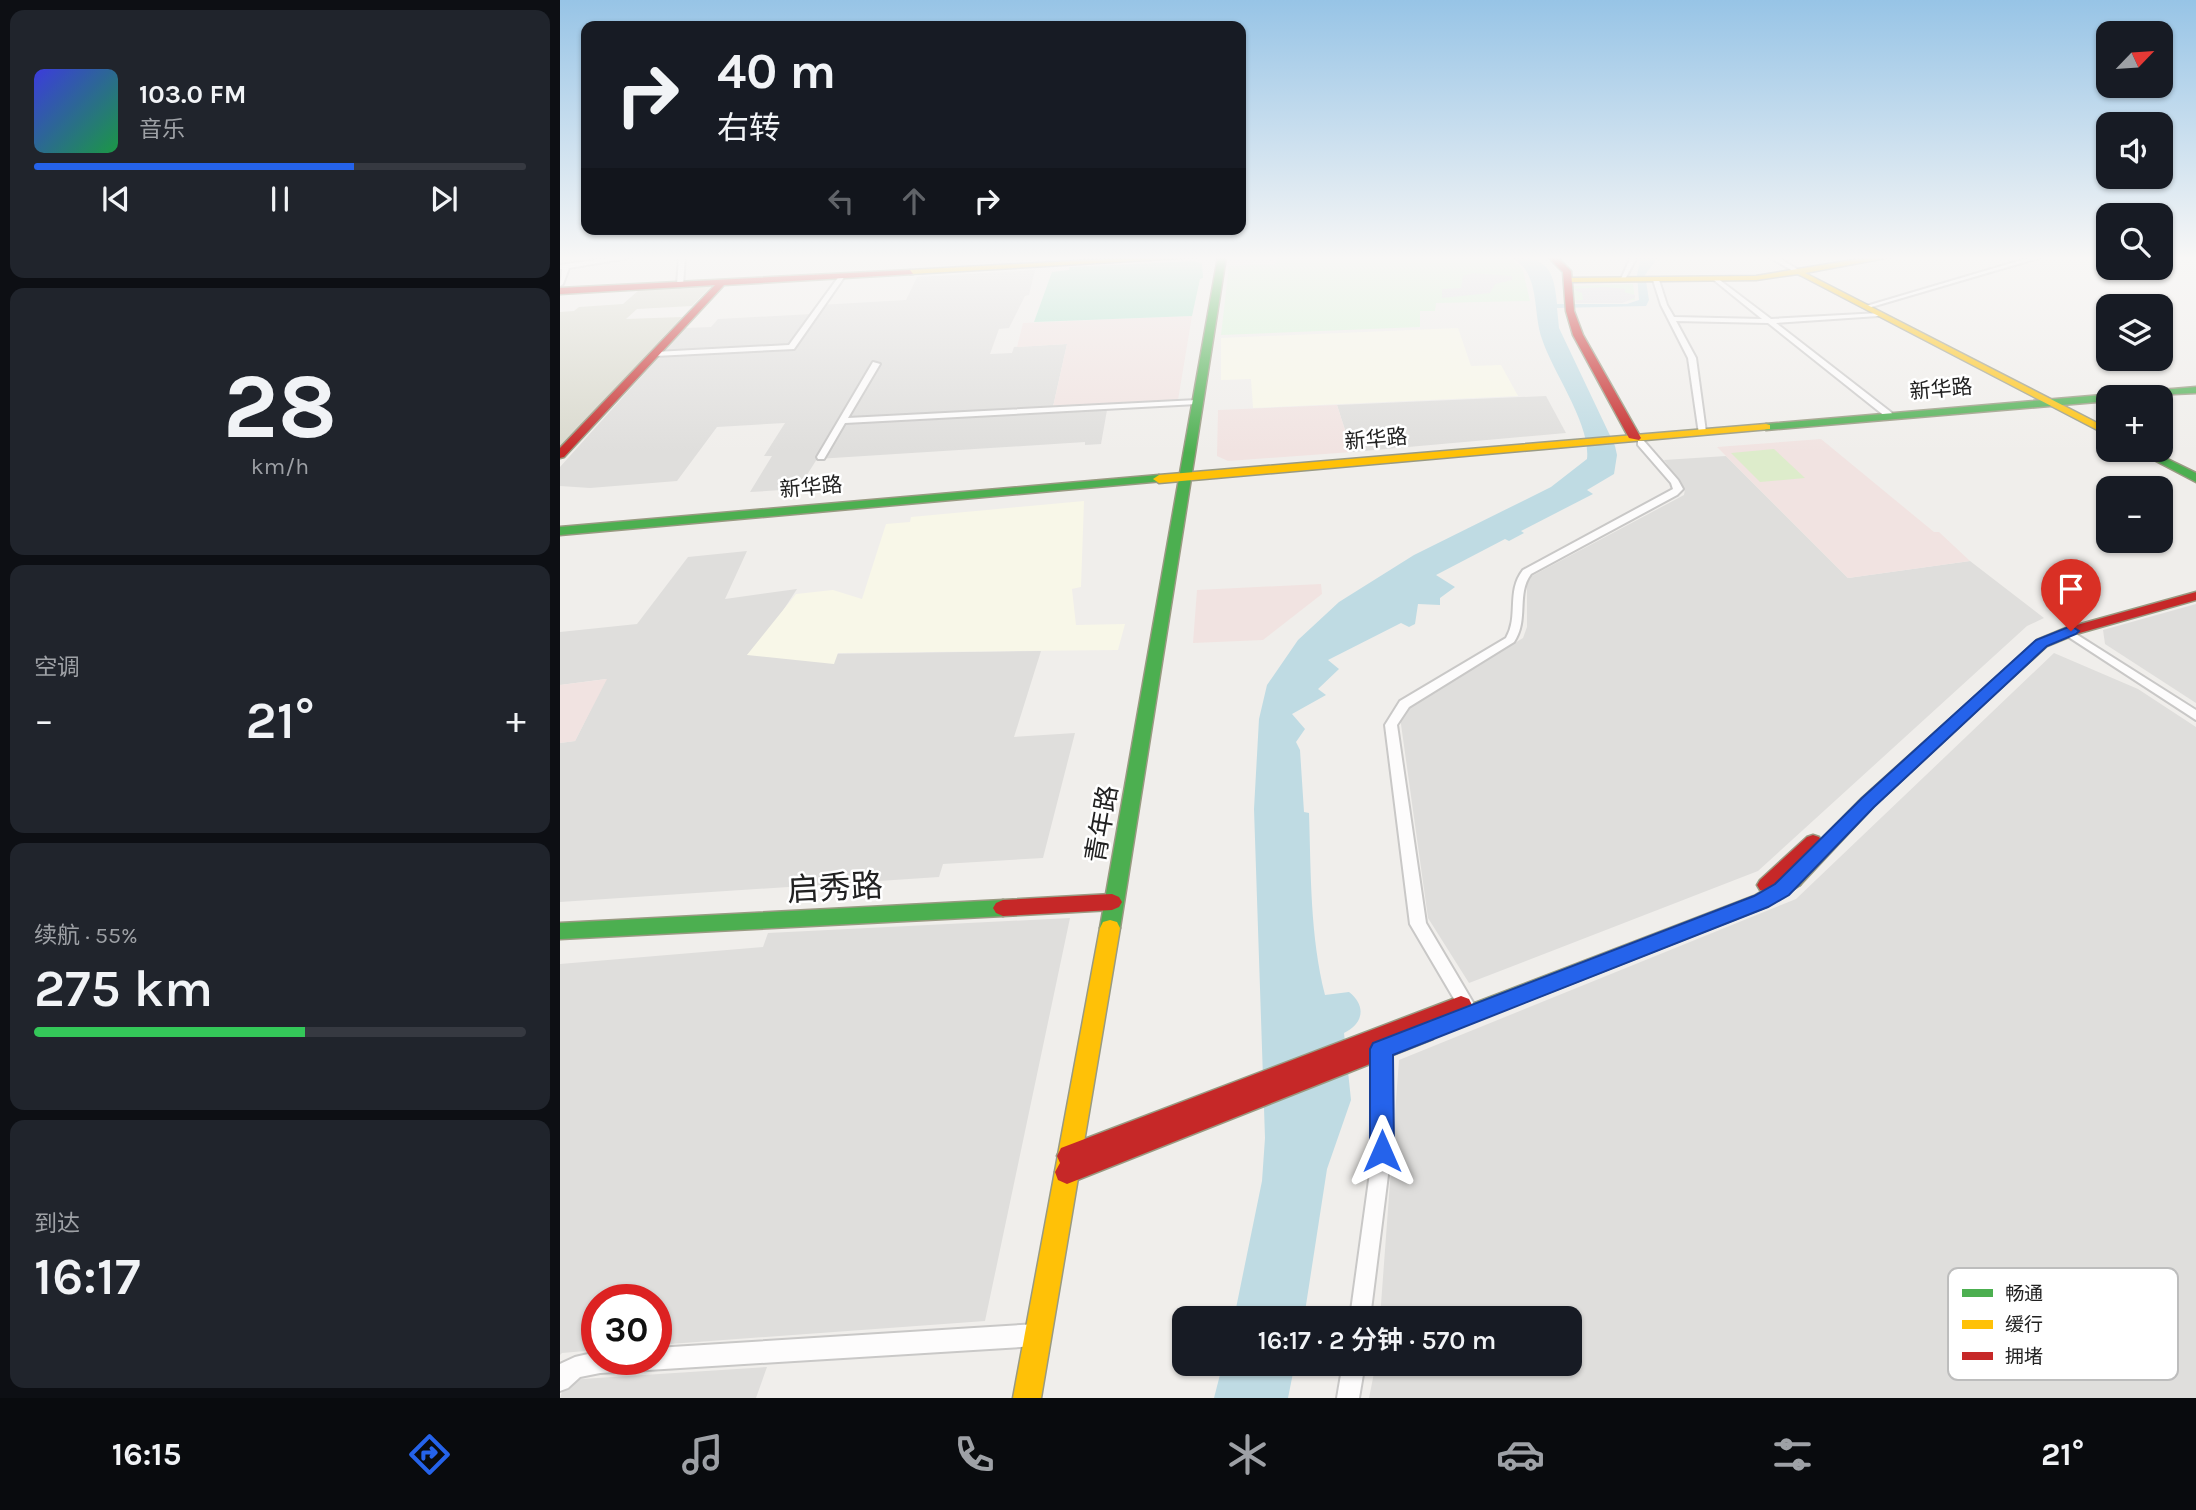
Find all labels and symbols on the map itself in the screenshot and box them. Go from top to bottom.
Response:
north arrow [2096,21,2174,98]
street label: 新华路 [1909,374,1973,404]
street label: 新华路 [1344,424,1408,454]
street label: 新华路 [779,472,843,502]
pin [2041,559,2101,631]
street label: 青年路 [1080,783,1124,865]
street label: 启秀路 [786,867,884,909]
position arrow [1345,1114,1419,1188]
legend [1948,1268,2178,1380]
text: 畅通 [2005,1283,2043,1305]
speed limit sign: 30 [581,1284,672,1375]
text: 缓行 [2005,1314,2043,1336]
text: 拥堵 [2005,1346,2043,1368]

